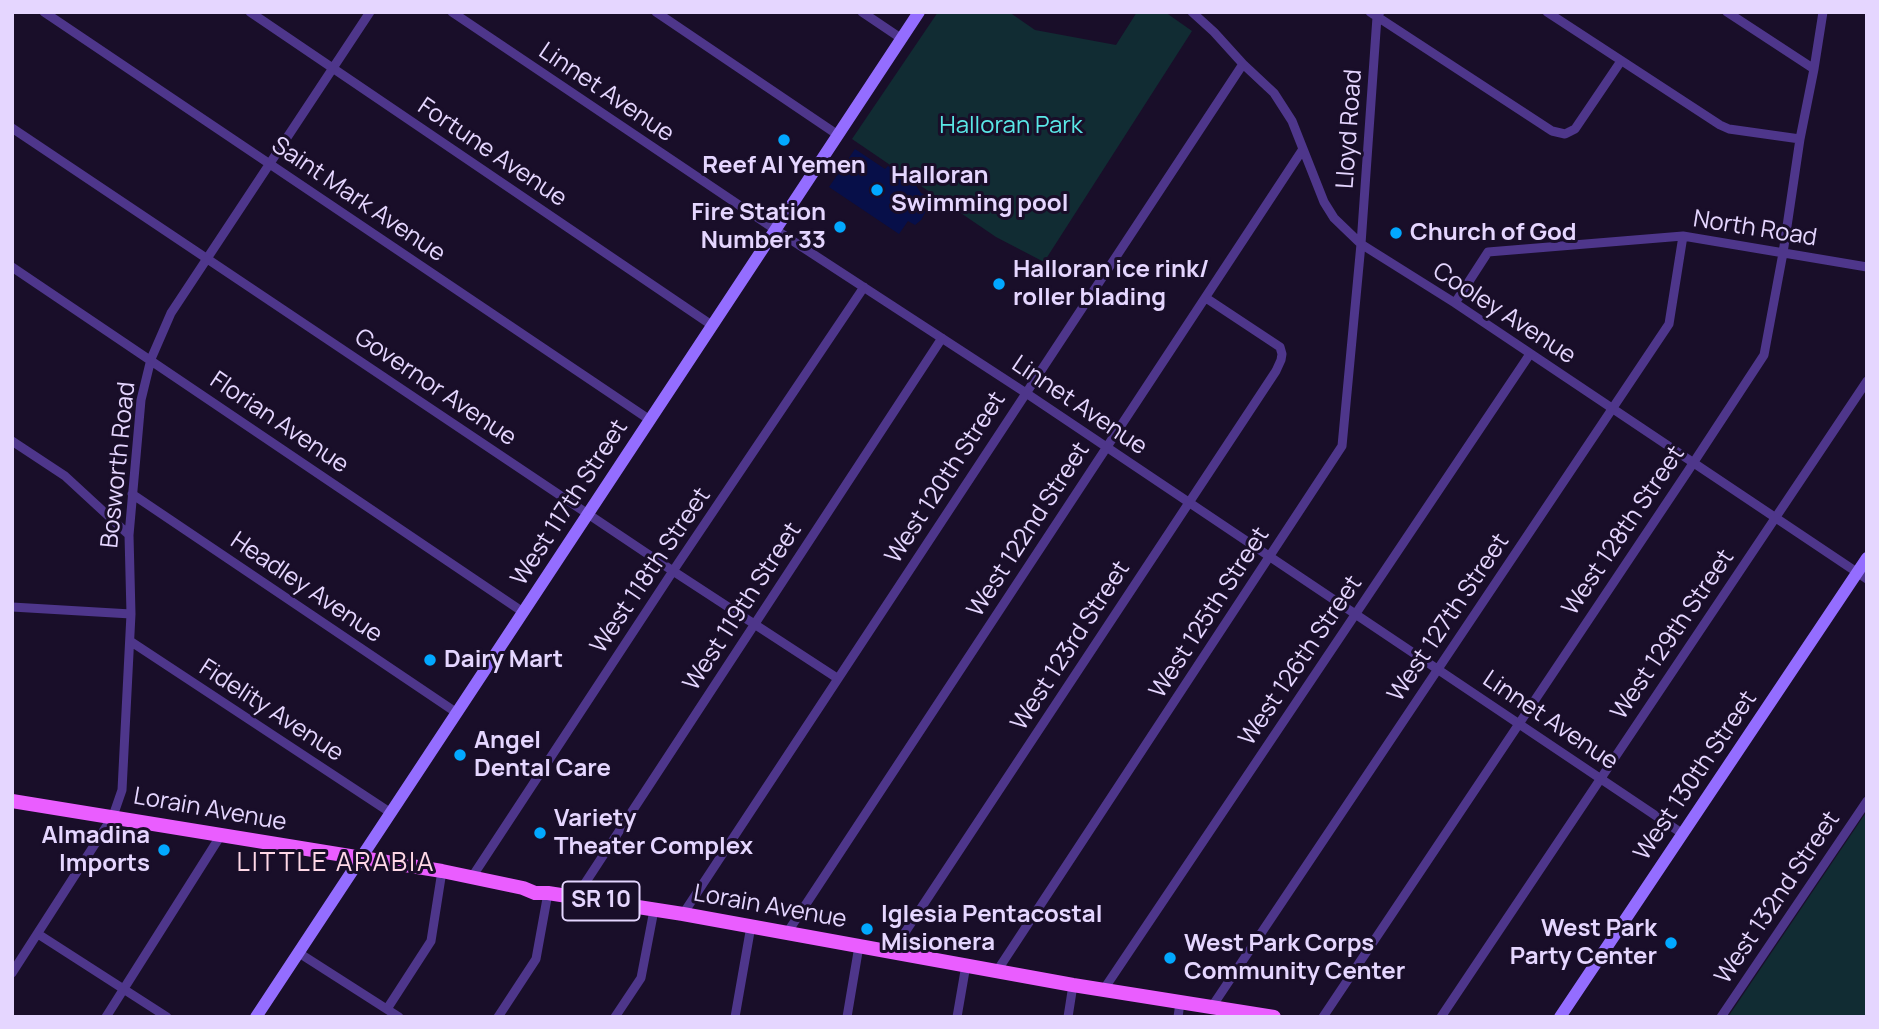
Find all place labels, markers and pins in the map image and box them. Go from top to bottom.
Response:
marker: Reef Al Yemen [776,132,792,148]
place label: Reef Al Yemen [702,152,866,180]
place label: Halloran Swimming pool [891,162,1068,218]
marker: Halloran Swimming pool [869,182,885,198]
place label: Fire Station Number 33 [691,199,826,255]
marker: Fire Station Number 33 [832,219,848,235]
place label: Church of God [1410,219,1577,247]
marker: Church of God [1388,225,1404,241]
place label: Halloran ice rink/ roller blading [1013,256,1209,312]
marker: Halloran ice rink/ roller blading [991,276,1007,292]
place label: Dairy Mart [444,646,563,674]
marker: Dairy Mart [422,652,438,668]
place label: Angel Dental Care [474,727,611,783]
marker: Angel Dental Care [452,747,468,763]
place label: Variety Theater Complex [554,805,753,861]
place label: Almadina Imports [41,822,150,878]
marker: Variety Theater Complex [532,825,548,841]
marker: Almadina Imports [156,842,172,858]
place label: Iglesia Pentacostal Misionera [881,901,1102,957]
place label: West Park Party Center [1510,915,1657,971]
marker: Iglesia Pentacostal Misionera [859,921,875,937]
place label: West Park Corps Community Center [1184,930,1405,986]
marker: West Park Party Center [1663,935,1679,951]
marker: West Park Corps Community Center [1162,950,1178,966]

